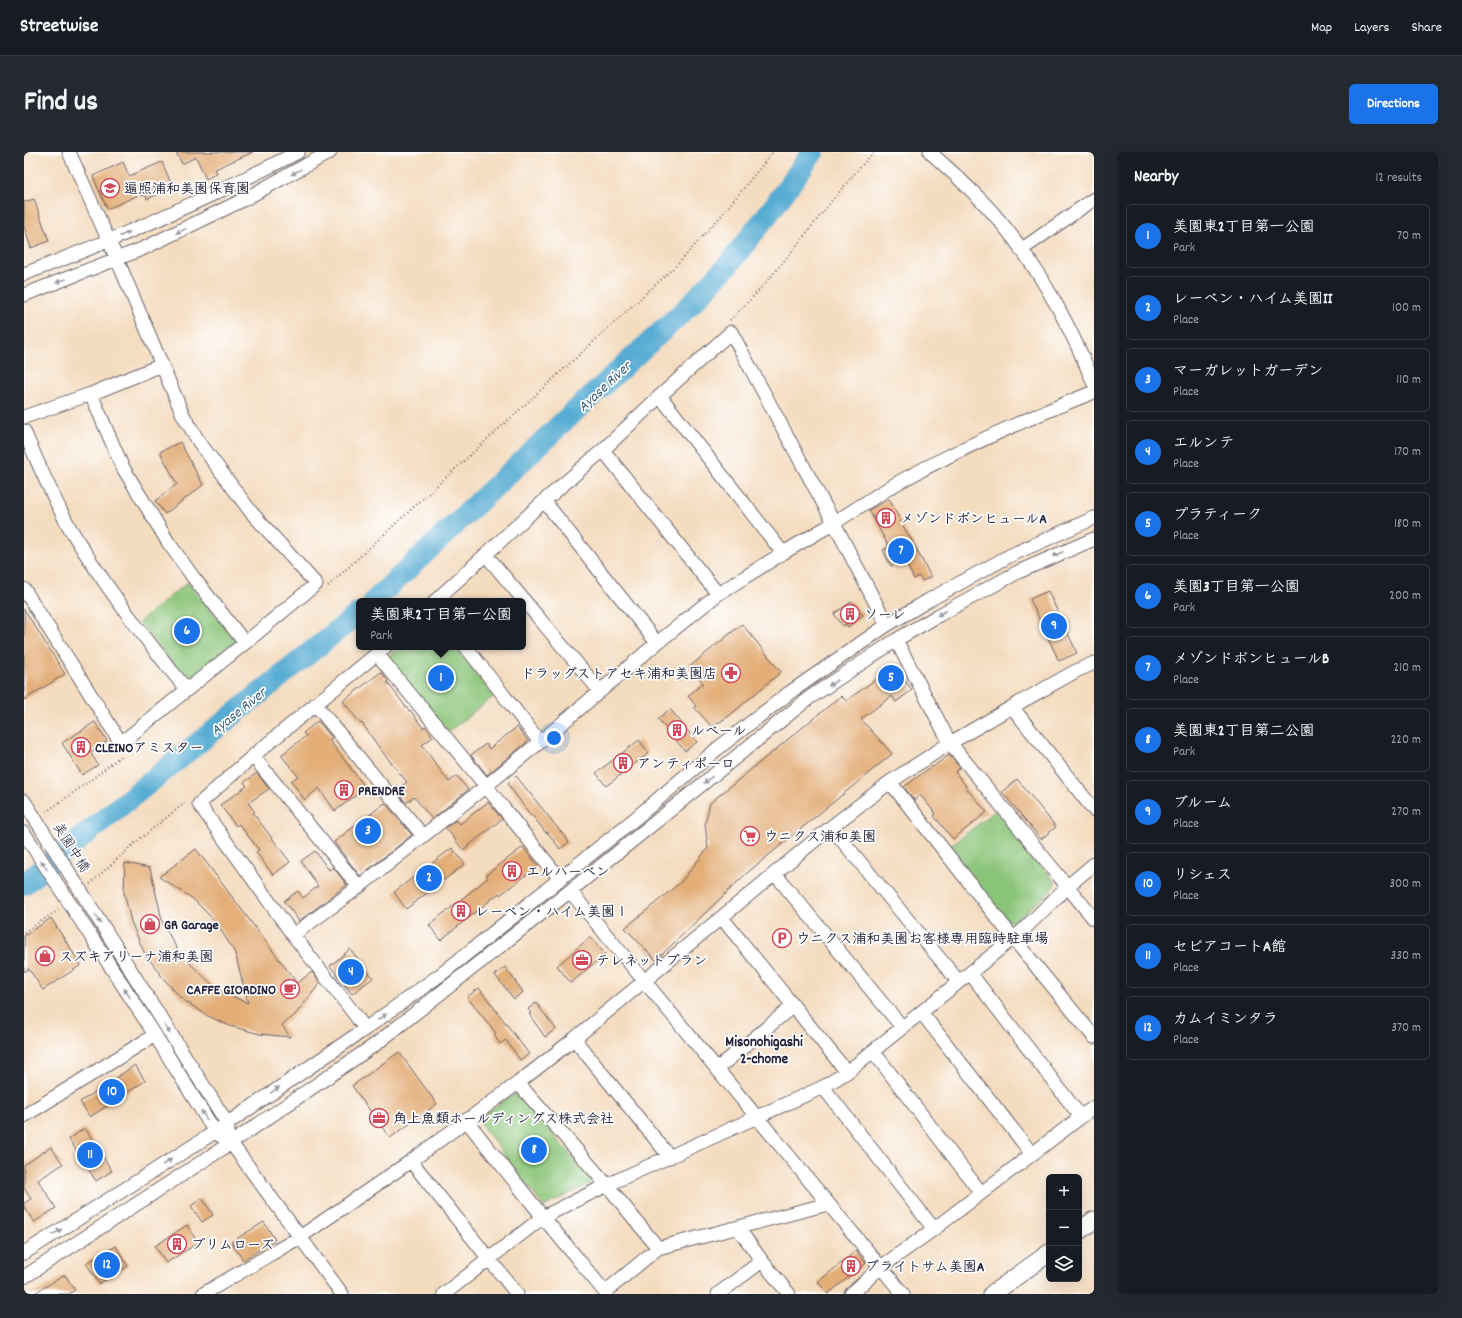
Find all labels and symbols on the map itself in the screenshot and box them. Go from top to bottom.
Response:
one-way arrow [290,168,302,175]
school or university icon: 遍照浦和美園保育園 [99,177,121,199]
place label: 遍照浦和美園保育園 [124,180,250,200]
one-way arrow [175,228,186,234]
one-way arrow [120,231,131,237]
one-way arrow [54,279,66,285]
water label: Ayase River [574,356,638,418]
building icon: メゾンドボンヒュールA [875,507,897,529]
place label: メゾンドボンヒュールA [900,510,1047,530]
pin: 7 [888,536,914,566]
one-way arrow [1053,551,1064,557]
building icon: ソーレ [839,603,861,625]
place label: ソーレ [864,606,905,626]
one-way arrow [936,609,948,616]
pin: 9 [1041,611,1067,641]
pin: 6 [174,616,200,646]
pharmacy icon: ドラッグストアセキ浦和美園店 [720,662,742,684]
pin: 1 [428,663,454,693]
pin: 5 [878,663,904,693]
place label: ドラッグストアセキ浦和美園店 [521,665,717,685]
one-way arrow [827,679,838,686]
water label: Ayase River [207,682,273,742]
building icon: ルベール [666,719,688,741]
place label: ルベール [691,722,746,742]
your location [544,728,564,748]
building icon: CLEINOアミスター [70,736,92,758]
place label: CLEINOアミスター [95,739,204,759]
building icon: アンティポーロ [612,752,634,774]
place label: アンティポーロ [637,755,735,775]
one-way arrow [703,775,714,784]
building icon: PRENDRE [333,779,355,801]
place label: PRENDRE [358,782,405,802]
pin: 3 [355,816,381,846]
street label: 美園中橋 [47,819,94,877]
supermarket icon: ウニクス浦和美園 [739,825,761,847]
place label: ウニクス浦和美園 [764,828,876,848]
one-way arrow [40,860,48,870]
building icon: エルハーベン [501,860,523,882]
pin: 2 [416,863,442,893]
place label: エルハーベン [526,863,610,883]
building icon: レーベン・ハイム美園Ⅰ [450,900,472,922]
place label: レーベン・ハイム美園Ⅰ [475,903,629,923]
one-way arrow [94,913,101,925]
shop icon: GR Garage [139,913,161,935]
place label: GR Garage [164,916,219,936]
parking icon: ウニクス浦和美園お客様専用臨時駐車場 [771,927,793,949]
place label: ウニクス浦和美園お客様専用臨時駐車場 [796,930,1048,950]
shop icon: スズキアリーナ浦和美園 [34,945,56,967]
place label: スズキアリーナ浦和美園 [59,948,214,968]
office icon: テレネットプラン [571,949,593,971]
place label: テレネットプラン [596,952,707,972]
pin: 4 [338,957,364,987]
cafe icon: CAFFE GIORDINO [279,978,301,1000]
place label: CAFFE GIORDINO [187,981,276,1001]
one-way arrow [123,988,131,998]
one-way arrow [377,1013,388,1021]
one-way arrow [163,1024,171,1034]
district label: Misonohigashi 2-chome [725,1032,803,1071]
pin: 10 [99,1077,125,1107]
one-way arrow [270,1086,280,1094]
office icon: 角上魚類ホールディングス株式会社 [368,1107,390,1129]
one-way arrow [201,1109,208,1121]
place label: 角上魚類ホールディングス株式会社 [393,1110,614,1130]
pin: 8 [521,1135,547,1165]
pin: 11 [77,1140,103,1170]
one-way arrow [162,1158,172,1166]
one-way arrow [51,1228,63,1235]
building icon: プリムローズ [166,1233,188,1255]
place label: プリムローズ [191,1236,274,1256]
pin: 12 [94,1250,120,1280]
building icon: ブライトサム美園A [840,1255,862,1277]
place label: ブライトサム美園A [865,1258,985,1278]

